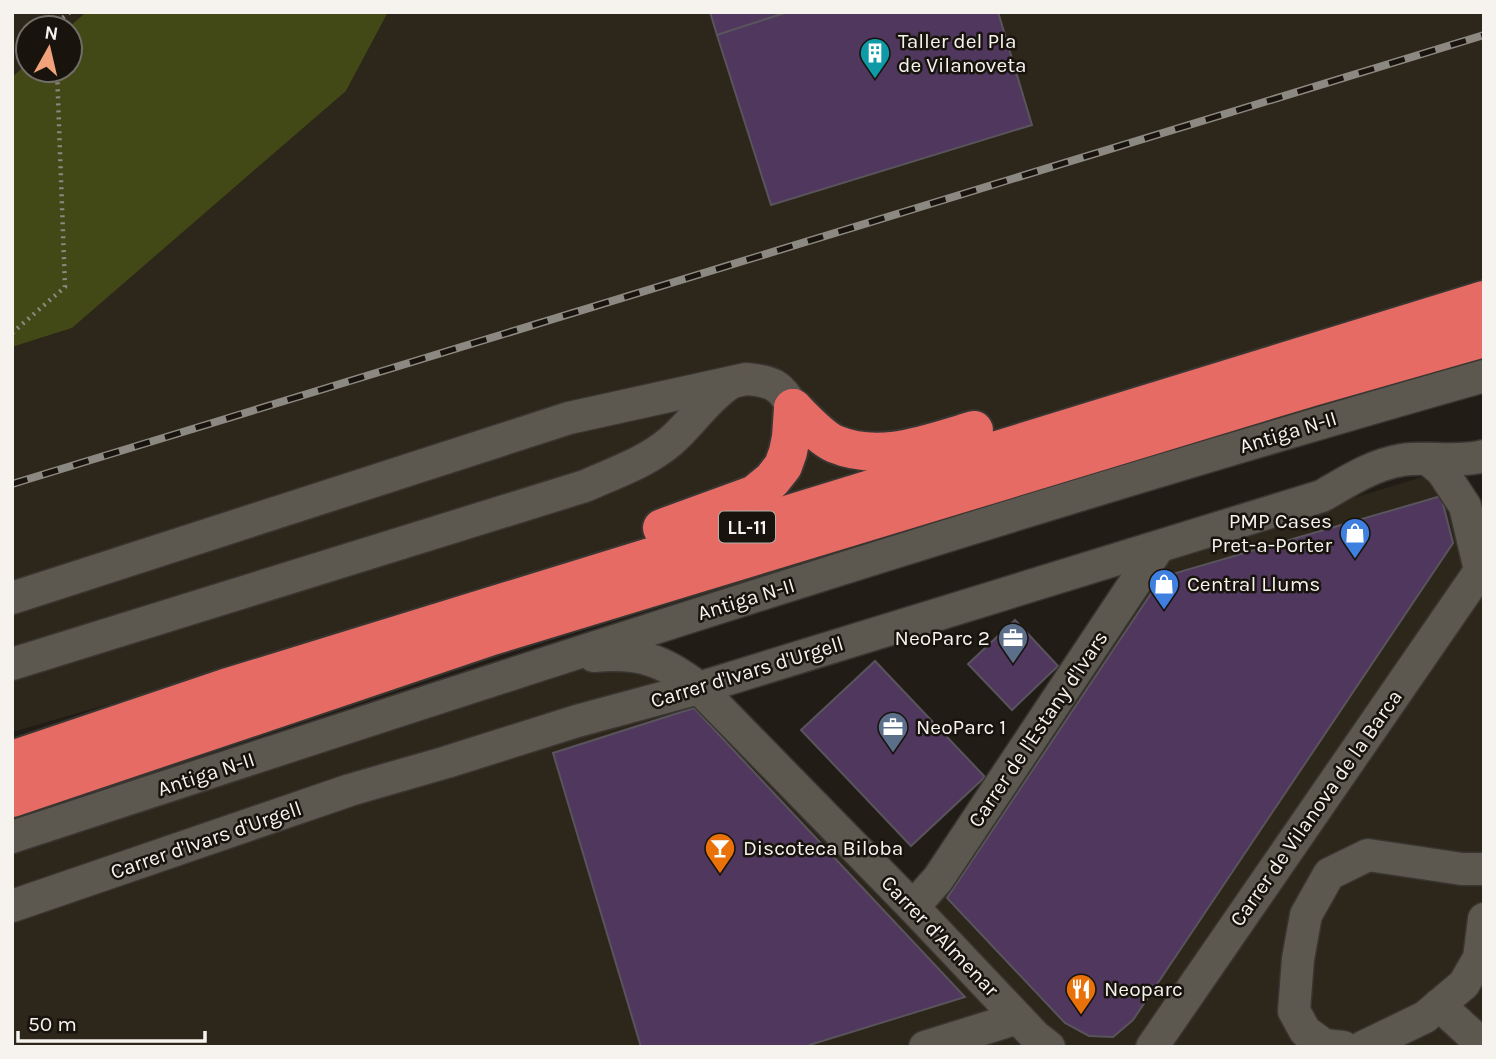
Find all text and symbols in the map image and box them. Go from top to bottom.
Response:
north arrow [14,14,84,84]
text: N [43,21,60,45]
place label: Taller del Pla de Vilanoveta [898,29,1027,77]
building icon: Taller del Pla de Vilanoveta [858,36,892,80]
street label: Antiga N-II [1236,406,1340,458]
place label: PMP Cases Pret-a-Porter [1211,509,1332,557]
road number: LL-11 [719,512,775,542]
shop icon: PMP Cases Pret-a-Porter [1338,516,1372,560]
shop icon: Central Llums [1147,567,1181,611]
place label: Central Llums [1187,572,1320,596]
street label: Antiga N-II [694,573,798,625]
office icon: NeoParc 2 [996,621,1030,665]
place label: NeoParc 2 [895,626,990,650]
street label: Carrer de l'Estany d'Ivars [963,626,1113,832]
street label: Carrer d'Ivars d'Urgell [648,631,846,713]
street label: Carrer de Vilanova de la Barca [1225,685,1407,931]
office icon: NeoParc 1 [876,710,910,754]
place label: NeoParc 1 [916,715,1006,739]
street label: Antiga N-II [154,747,258,801]
street label: Carrer d'Ivars d'Urgell [107,796,305,884]
bar icon: Discoteca Biloba [703,831,737,875]
place label: Discoteca Biloba [743,836,903,860]
street label: Carrer d'Almenar [876,871,1004,1002]
restaurant icon: Neoparc [1064,972,1098,1016]
place label: Neoparc [1104,977,1183,1001]
scale bar [18,1000,205,1044]
text: 50 m [28,1012,77,1036]

